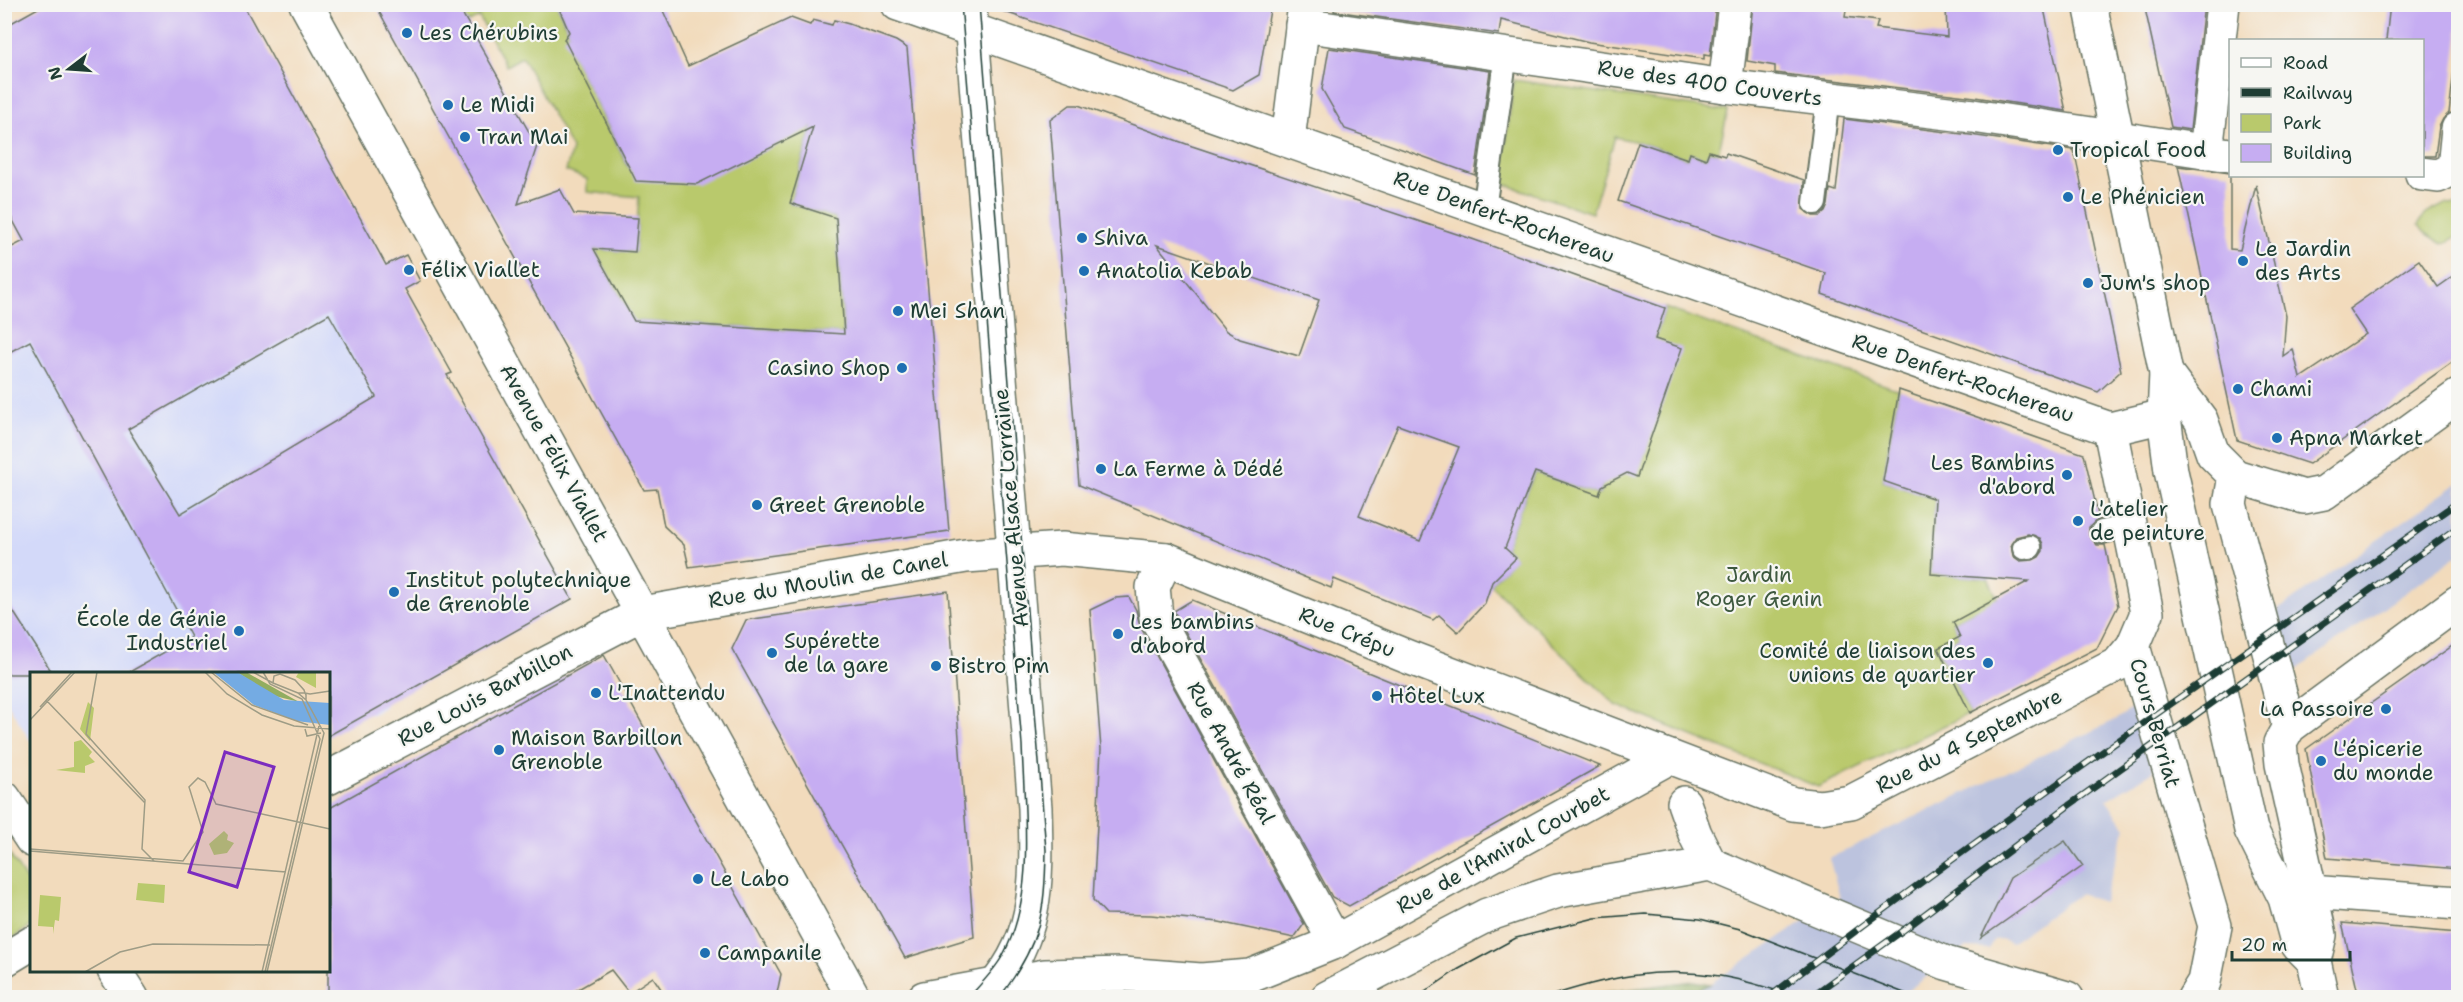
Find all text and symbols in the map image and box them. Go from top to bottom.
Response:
place label: Les Chérubins [419,19,558,47]
marker: Les Chérubins [400,26,414,40]
north arrow [39,39,99,99]
legend [2229,39,2424,177]
text: Road [2283,51,2328,75]
street label: Rue des 400 Couverts [1596,53,1824,113]
text: N [43,64,67,82]
text: Railway [2283,81,2353,105]
place label: Le Midi [460,91,535,119]
marker: Le Midi [441,98,455,112]
text: Park [2283,111,2322,135]
place label: Tran Mai [477,123,569,151]
marker: Tran Mai [458,130,472,144]
place label: Tropical Food [2070,136,2206,164]
text: Building [2283,141,2352,165]
marker: Tropical Food [2051,143,2065,157]
street label: Rue Denfert-Rochereau [1390,164,1618,270]
place label: Le Phénicien [2080,183,2205,211]
marker: Le Phénicien [2061,190,2075,204]
place label: Shiva [1094,224,1148,252]
marker: Shiva [1075,231,1089,245]
place label: Le Jardin des Arts [2255,235,2351,287]
marker: Le Jardin des Arts [2236,254,2250,268]
place label: Félix Viallet [421,256,540,284]
place label: Anatolia Kebab [1096,257,1252,285]
marker: Félix Viallet [402,263,416,277]
marker: Anatolia Kebab [1077,264,1091,278]
place label: Jum's shop [2100,269,2210,297]
marker: Jum's shop [2081,276,2095,290]
place label: Mei Shan [910,297,1005,325]
marker: Mei Shan [891,304,905,318]
street label: Rue Denfert-Rochereau [1848,327,2078,429]
place label: Casino Shop [767,354,890,382]
street label: Avenue Félix Viallet [493,359,615,547]
marker: Casino Shop [895,361,909,375]
place label: Chami [2250,375,2312,403]
marker: Chami [2231,382,2245,396]
street label: Avenue Alsace Lorraine [987,387,1035,629]
place label: Apna Market [2289,424,2423,452]
marker: Apna Market [2270,431,2284,445]
place label: Les Bambins d'abord [1931,449,2055,501]
place label: La Ferme à Dédé [1113,455,1284,483]
marker: La Ferme à Dédé [1094,462,1108,476]
marker: Les Bambins d'abord [2060,468,2074,482]
place label: Greet Grenoble [769,491,925,519]
place label: L'atelier de peinture [2090,495,2205,547]
marker: Greet Grenoble [750,498,764,512]
marker: L'atelier de peinture [2071,514,2085,528]
street label: Rue du Moulin de Canel [706,545,951,615]
park label: Jardin Roger Genin [1696,561,1822,613]
place label: Institut polytechnique de Grenoble [406,566,631,618]
marker: Institut polytechnique de Grenoble [387,585,401,599]
street label: Rue Crépu [1295,600,1399,664]
place label: École de Génie Industriel [77,604,228,657]
place label: Les bambins d'abord [1130,608,1255,660]
marker: École de Génie Industriel [232,624,246,638]
place label: Supérette de la gare [784,627,889,679]
marker: Les bambins d'abord [1111,627,1125,641]
street label: Rue Louis Barbillon [393,637,577,753]
place label: Comité de liaison des unions de quartier [1759,637,1976,689]
marker: Supérette de la gare [765,646,779,660]
place label: Bistro Pim [948,652,1049,680]
street label: Cours Berriat [2123,655,2187,791]
marker: Comité de liaison des unions de quartier [1981,656,1995,670]
marker: Bistro Pim [929,659,943,673]
inset map [30,672,330,972]
street label: Rue André Réal [1180,677,1282,830]
place label: L'Inattendu [608,679,726,707]
place label: Hôtel Lux [1389,682,1485,710]
street label: Rue du 4 Septembre [1871,682,2067,800]
marker: L'Inattendu [589,686,603,700]
marker: Hôtel Lux [1370,689,1384,703]
place label: La Passoire [2260,695,2374,723]
marker: La Passoire [2379,702,2393,716]
place label: Maison Barbillon Grenoble [511,724,683,776]
place label: L'épicerie du monde [2333,735,2434,787]
marker: Maison Barbillon Grenoble [492,743,506,757]
marker: L'épicerie du monde [2314,754,2328,768]
street label: Rue de l'Amiral Courbet [1392,780,1614,920]
place label: Le Labo [710,865,789,893]
marker: Le Labo [691,872,705,886]
scale bar [2232,924,2350,962]
text: 20 m [2241,933,2287,957]
place label: Campanile [717,939,822,967]
marker: Campanile [698,946,712,960]

